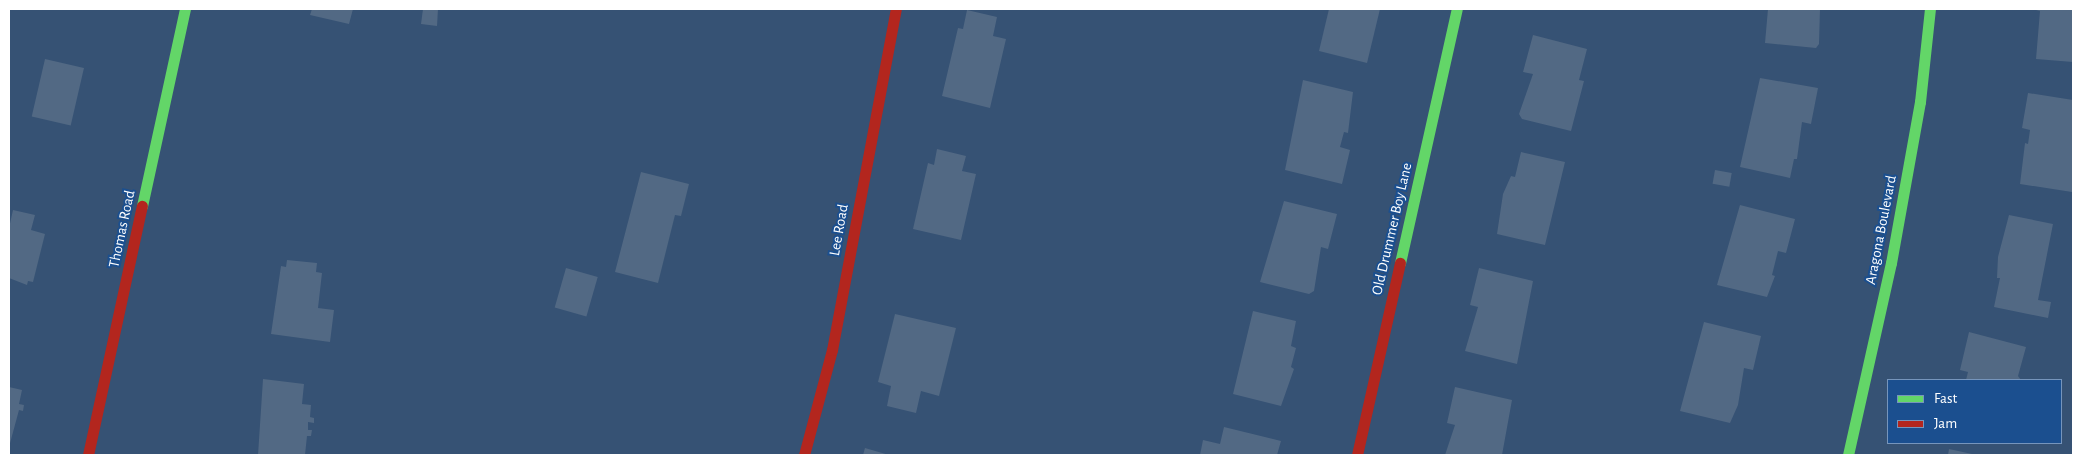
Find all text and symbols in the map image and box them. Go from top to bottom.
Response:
street label: Old Drummer Boy Lane [1368,161,1416,297]
street label: Aragona Boulevard [1862,174,1900,286]
street label: Thomas Road [105,188,139,270]
street label: Lee Road [826,203,852,257]
legend [1887,379,2062,444]
text: Fast [1934,391,1957,406]
text: Jam [1934,416,1957,431]

